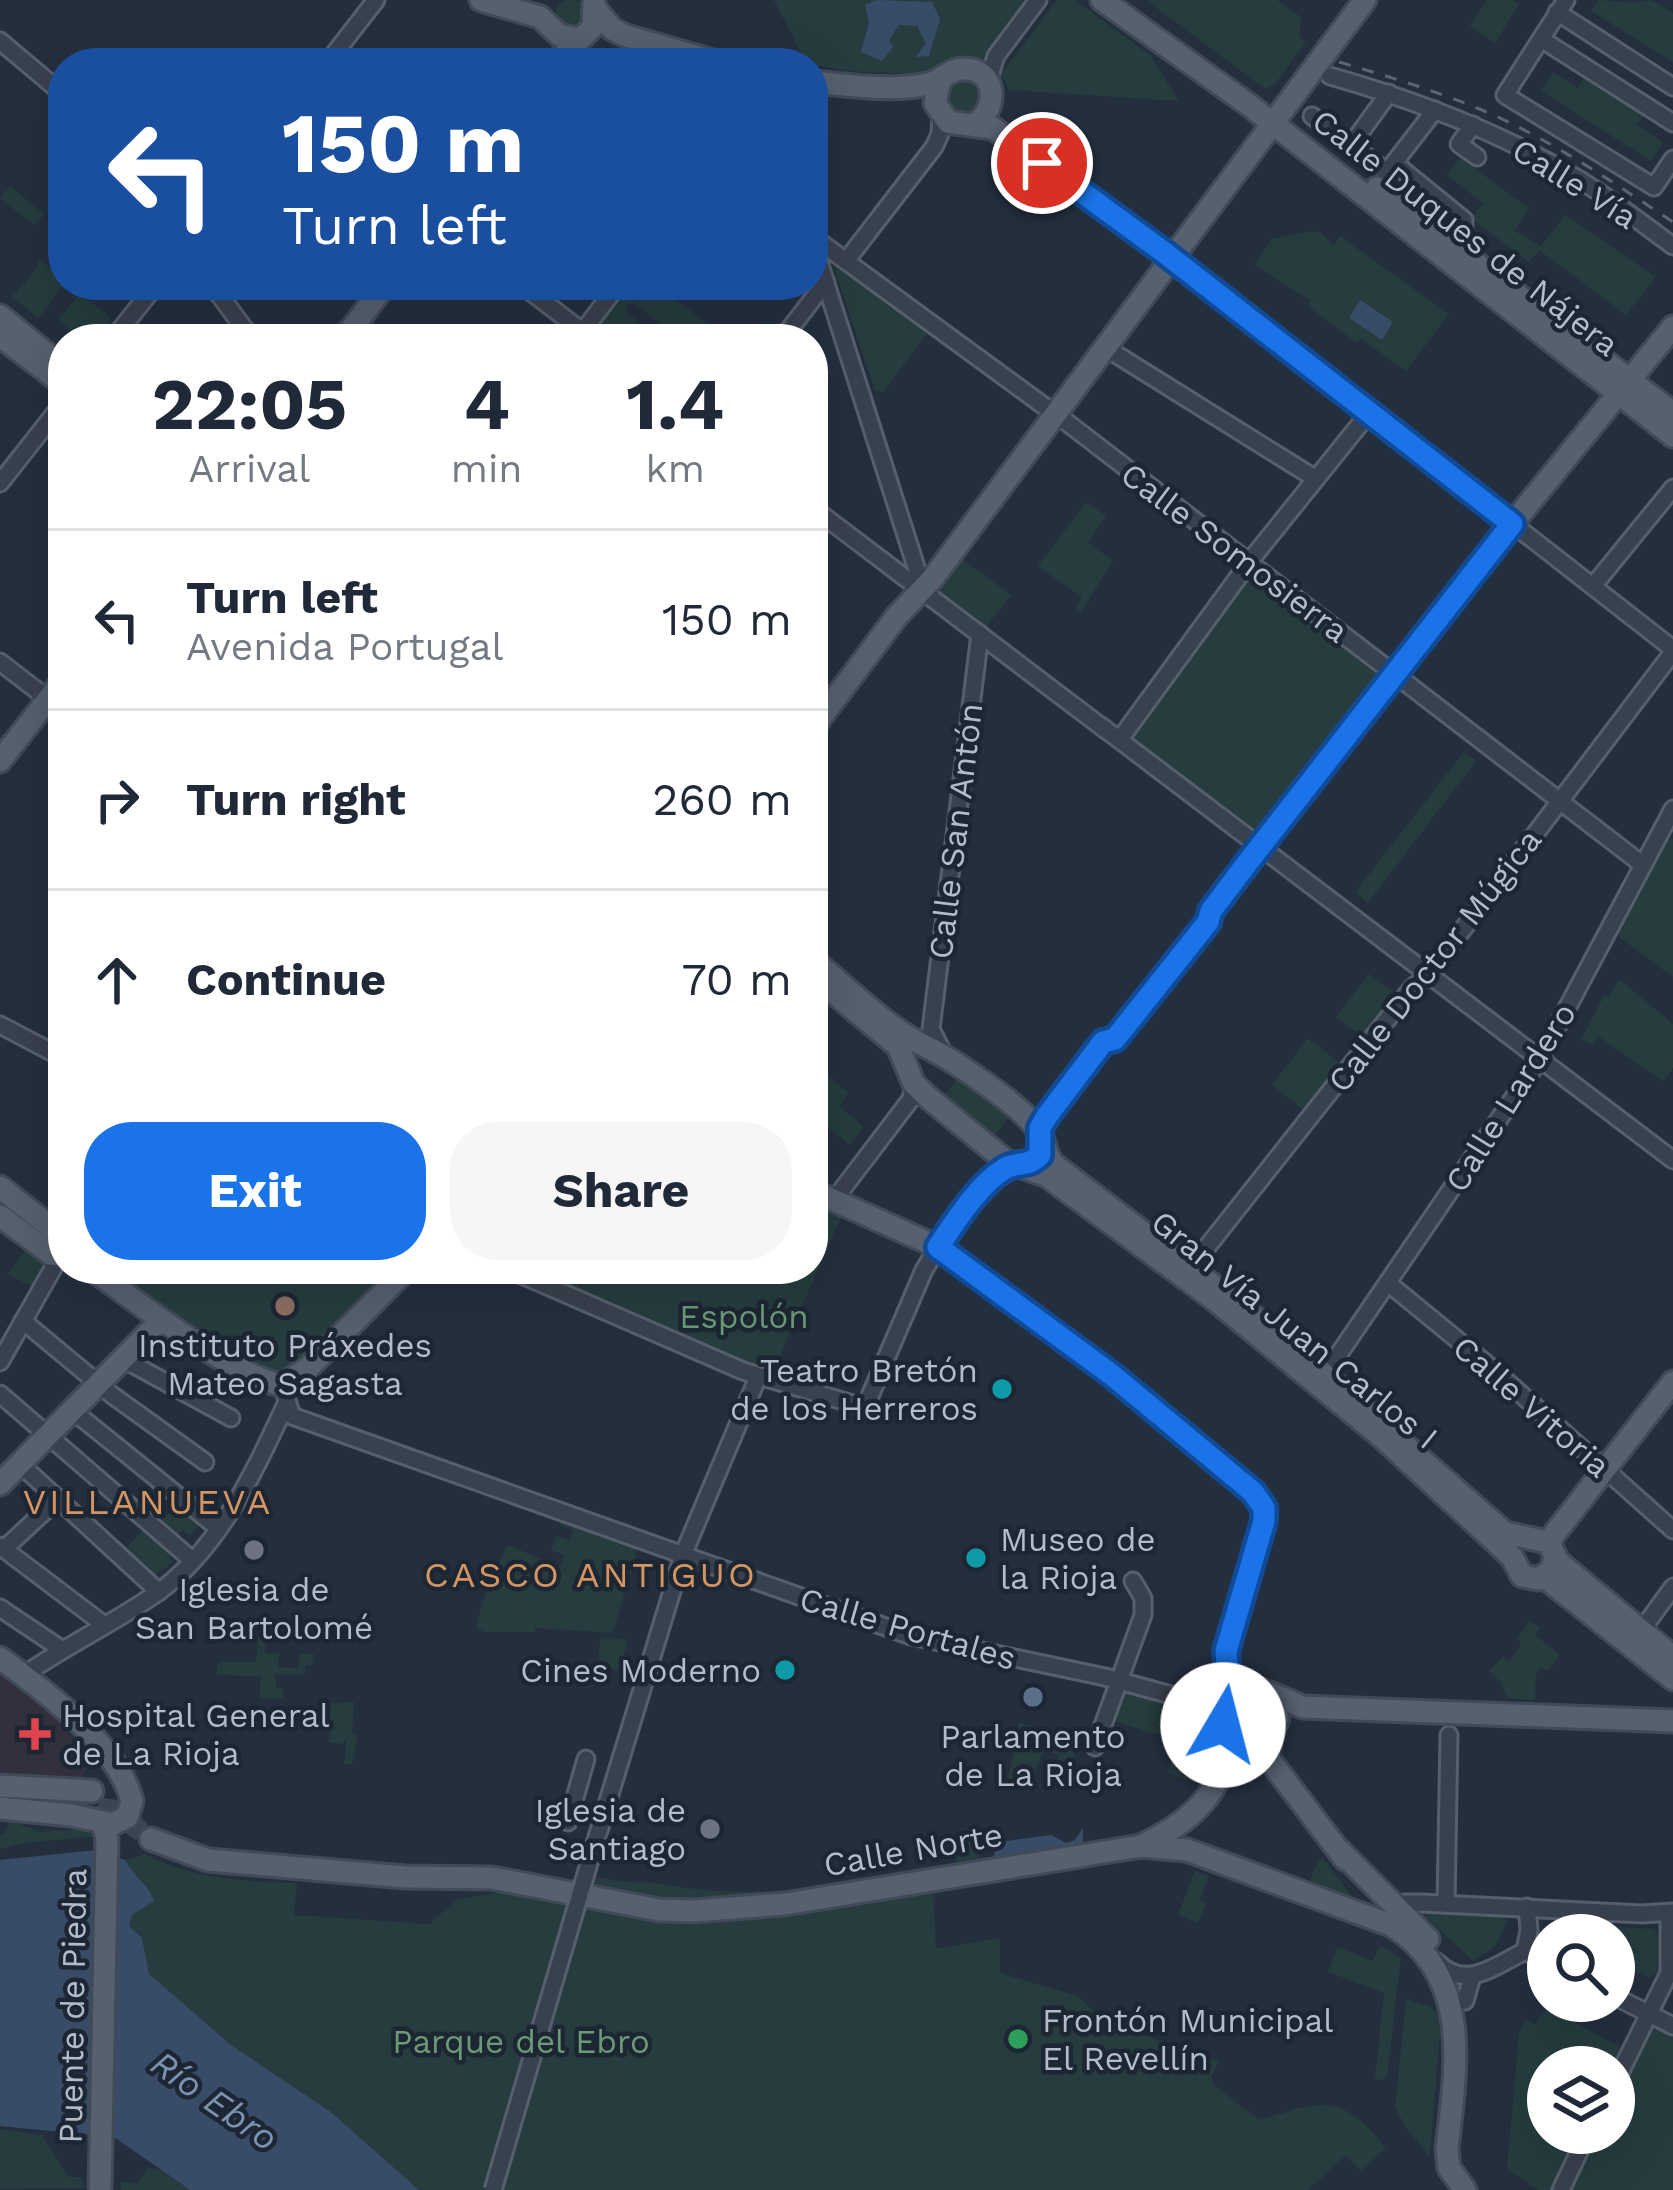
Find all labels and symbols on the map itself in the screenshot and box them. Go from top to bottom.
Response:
street label: Calle Duques de Nájera [1305,101,1627,364]
pin [991,112,1093,214]
street label: Calle Vía [1505,130,1644,237]
street label: Calle Somosierra [1113,454,1356,651]
street label: Calle San Antón [920,701,991,961]
street label: Calle Doctor Múgica [1320,821,1549,1100]
street label: Calle Lardero [1437,996,1584,1199]
street label: Gran Vía Juan Carlos I [1144,1202,1446,1457]
marker: Instituto Práxedes Mateo Sagasta [272,1293,298,1319]
park label: Espolón [679,1297,809,1336]
place label: Instituto Práxedes Mateo Sagasta [138,1326,432,1403]
street label: Calle Vitoria [1445,1328,1618,1485]
place label: Teatro Bretón de los Herreros [730,1351,978,1428]
marker: Teatro Bretón de los Herreros [989,1376,1015,1402]
district label: VILLANUEVA [23,1481,273,1523]
place label: Museo de la Rioja [1000,1520,1156,1597]
marker: Iglesia de San Bartolomé [241,1537,267,1563]
marker: Museo de la Rioja [963,1545,989,1571]
district label: CASCO ANTIGUO [424,1554,758,1596]
place label: Iglesia de San Bartolomé [135,1570,373,1647]
street label: Calle Portales [795,1579,1020,1678]
place label: Cines Moderno [520,1651,761,1690]
marker: Cines Moderno [772,1657,798,1683]
position arrow [1160,1662,1286,1788]
marker: Parlamento de La Rioja [1020,1684,1046,1710]
place label: Hospital General de La Rioja [62,1696,330,1773]
place label: Parlamento de La Rioja [940,1717,1126,1794]
marker: Hospital General de La Rioja [19,1718,51,1750]
place label: Iglesia de Santiago [535,1791,686,1868]
street label: Calle Norte [821,1815,1006,1884]
marker: Iglesia de Santiago [697,1816,723,1842]
street label: Puente de Piedra [51,1868,94,2144]
place label: Frontón Municipal El Revellín [1042,2001,1333,2078]
park label: Parque del Ebro [392,2022,650,2061]
marker: Frontón Municipal El Revellín [1005,2026,1031,2052]
water label: Río Ebro [143,2042,286,2160]

